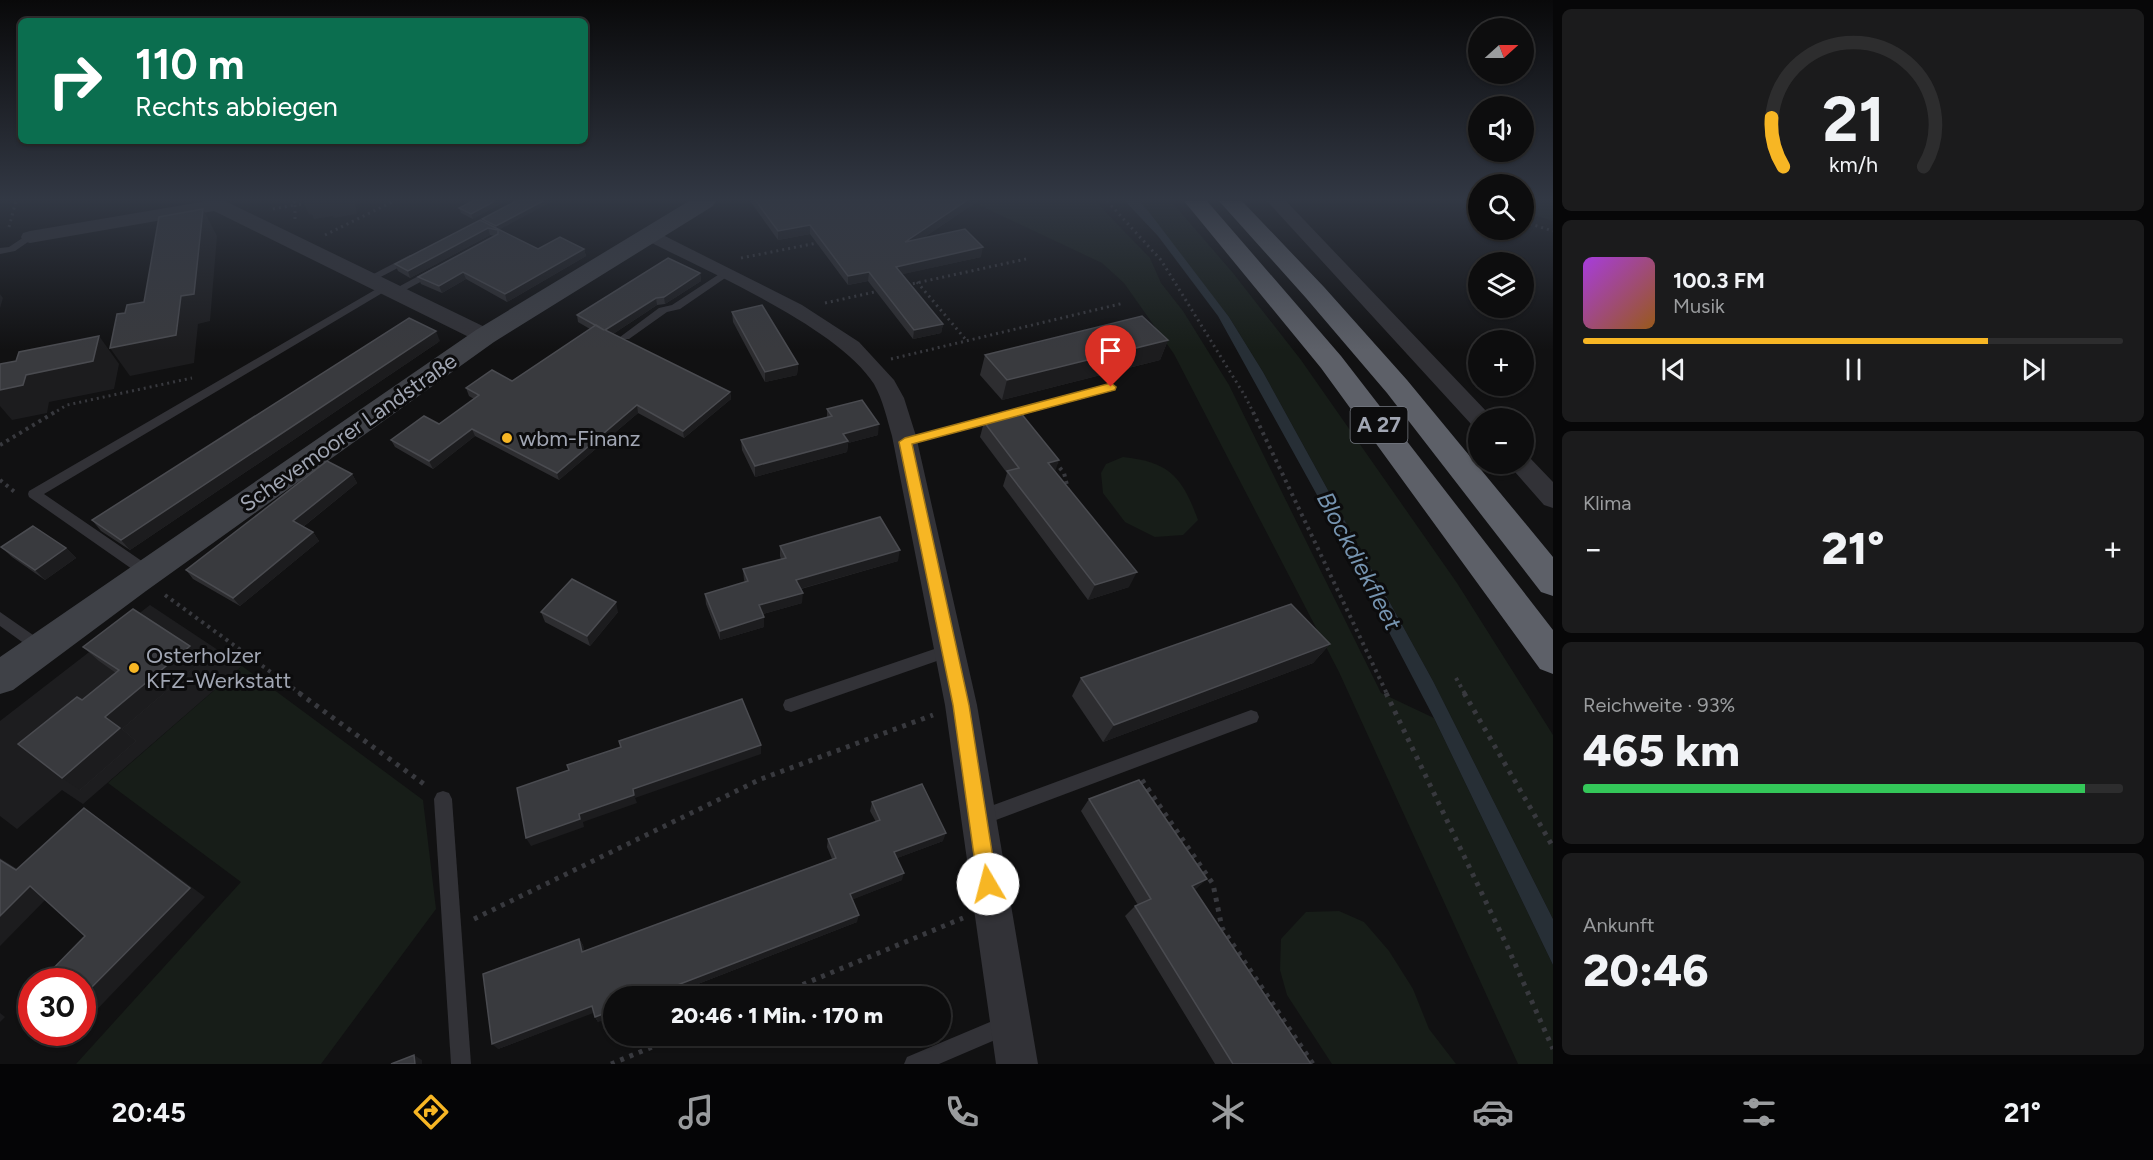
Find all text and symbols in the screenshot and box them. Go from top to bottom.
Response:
north arrow [1468,18,1534,84]
map controls [1468,18,1534,474]
text: 110 m [135,39,244,90]
icon: right [36,42,114,120]
text: 21 [1822,82,1884,157]
text: Rechts abbiegen [135,90,338,123]
button: sound [1468,96,1534,162]
text: km/h [1829,152,1877,177]
button: search [1468,174,1534,240]
button: layers [1468,252,1534,318]
text: 100.3 FM [1673,267,1765,294]
text: Musik [1673,294,1725,318]
pin [1085,325,1136,387]
button: + [1468,330,1534,396]
icon: arrive [1094,334,1127,367]
street label: Schevemoorer Landstraße [235,347,462,518]
icon: previous [1657,353,1690,386]
icon: pause [1837,353,1870,386]
icon: next [2017,353,2050,386]
road number: A 27 [1350,407,1408,443]
button: − [1468,408,1534,474]
place label: wbm-Finanz [519,425,641,452]
marker: wbm-Finanz [500,431,514,445]
water label: Blockdiekfleet [1311,487,1408,636]
text: Klima [1583,491,1631,515]
text: 21° [1822,521,1884,575]
text: − [1583,529,1604,568]
text: + [2102,529,2123,568]
place label: Osterholzer KFZ-Werkstatt [146,642,291,694]
marker: Osterholzer KFZ-Werkstatt [127,661,141,675]
text: Reichweite · 93% [1583,693,1735,717]
text: 465 km [1583,723,1740,777]
position arrow [956,852,1020,916]
text: Ankunft [1583,913,1655,937]
text: 20:46 [1583,943,1709,997]
speed limit sign: 30 [18,968,96,1046]
text: 20:46 · 1 Min. · 170 m [671,1002,883,1029]
icon: directions [410,1091,452,1133]
icon: music [675,1091,717,1133]
icon: phone [941,1091,983,1133]
icon: climate [1207,1091,1249,1133]
icon: car [1472,1091,1514,1133]
icon: filters [1738,1091,1780,1133]
text: 20:45 [112,1096,186,1129]
text: 21° [2004,1096,2041,1129]

